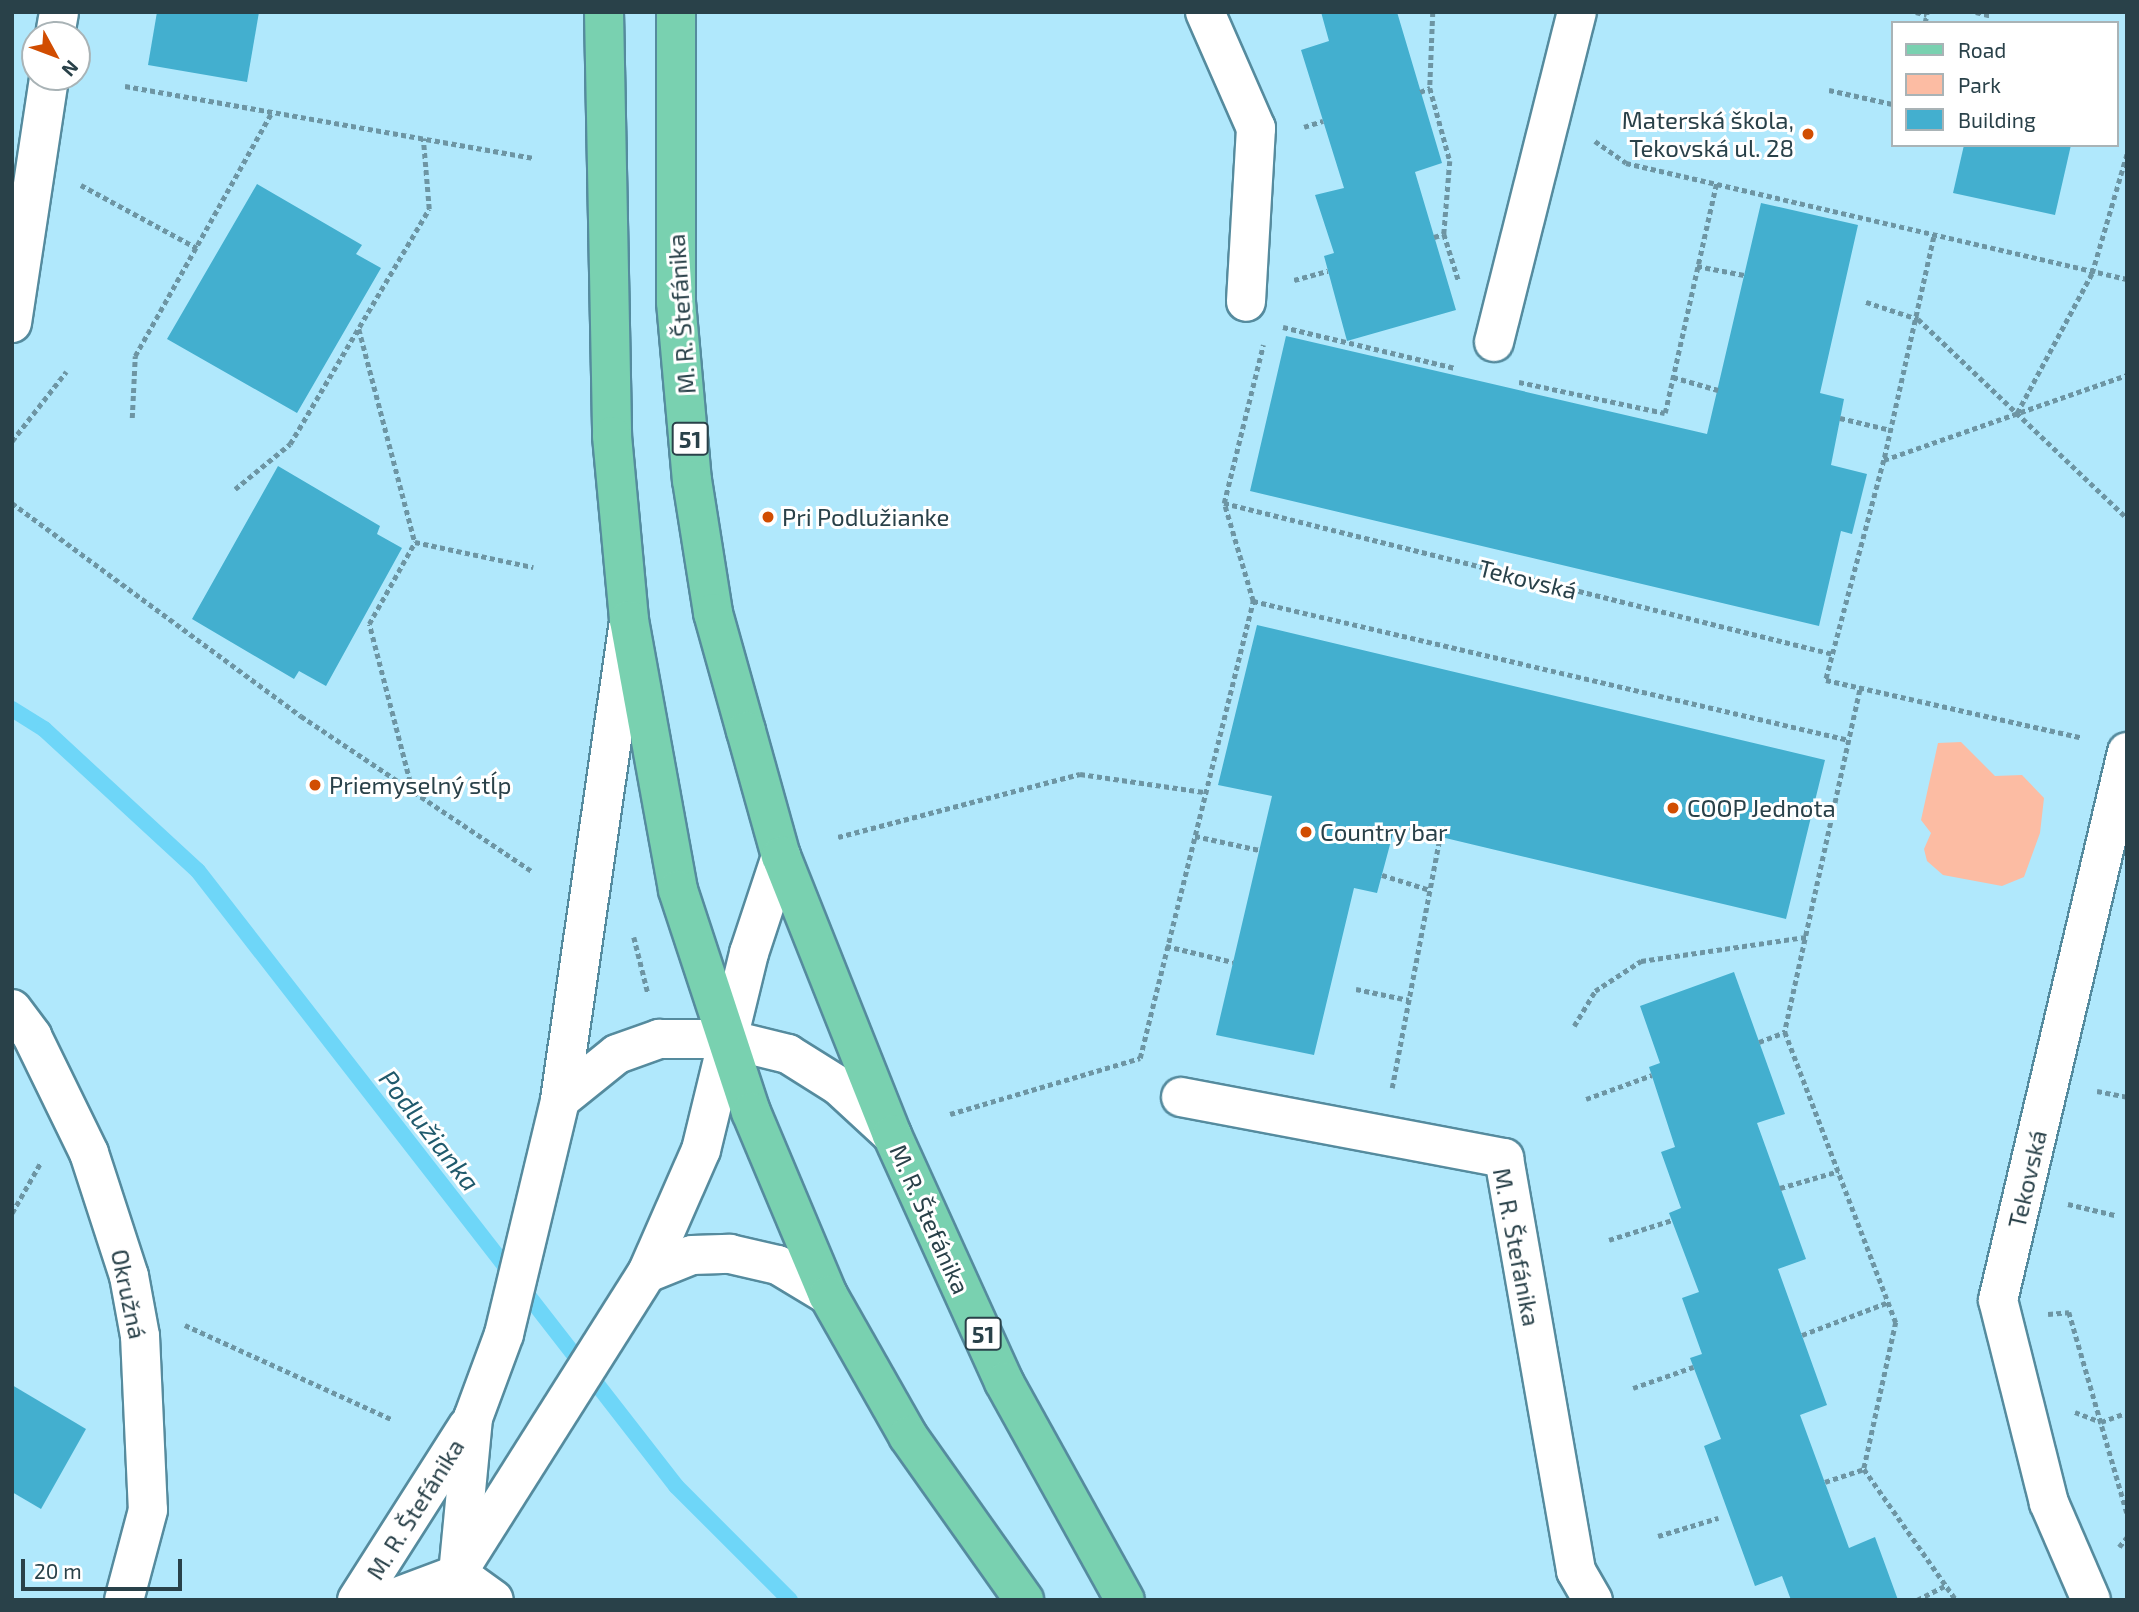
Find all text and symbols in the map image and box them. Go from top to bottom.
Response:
north arrow [21,21,91,91]
legend [1890,21,2118,147]
text: Road [1958,37,2006,62]
text: N [58,56,84,82]
text: Park [1958,72,2001,97]
place label: Materská škola, Tekovská ul. 28 [1622,106,1794,162]
text: Building [1958,107,2036,132]
marker: Materská škola, Tekovská ul. 28 [1800,126,1816,142]
street label: M. R. Štefánika [661,233,701,395]
road number: 51 [671,420,709,458]
place label: Pri Podlužianke [782,503,949,531]
marker: Pri Podlužianke [760,509,776,525]
street label: Tekovská [1476,553,1580,605]
place label: Priemyselný stĺp [329,771,512,799]
marker: Priemyselný stĺp [307,777,323,793]
place label: COOP Jednota [1687,794,1837,822]
marker: COOP Jednota [1665,800,1681,816]
place label: Country bar [1320,818,1448,846]
marker: Country bar [1298,824,1314,840]
water label: Podlužianka [373,1063,487,1197]
street label: Tekovská [2002,1127,2052,1231]
street label: M. R. Štefánika [884,1140,976,1298]
street label: M. R. Štefánika [1488,1165,1546,1329]
street label: Okružná [105,1247,153,1341]
road number: 51 [964,1315,1002,1354]
street label: M. R. Štefánika [360,1433,470,1585]
scale bar [24,1546,186,1590]
text: 20 m [34,1558,82,1583]

